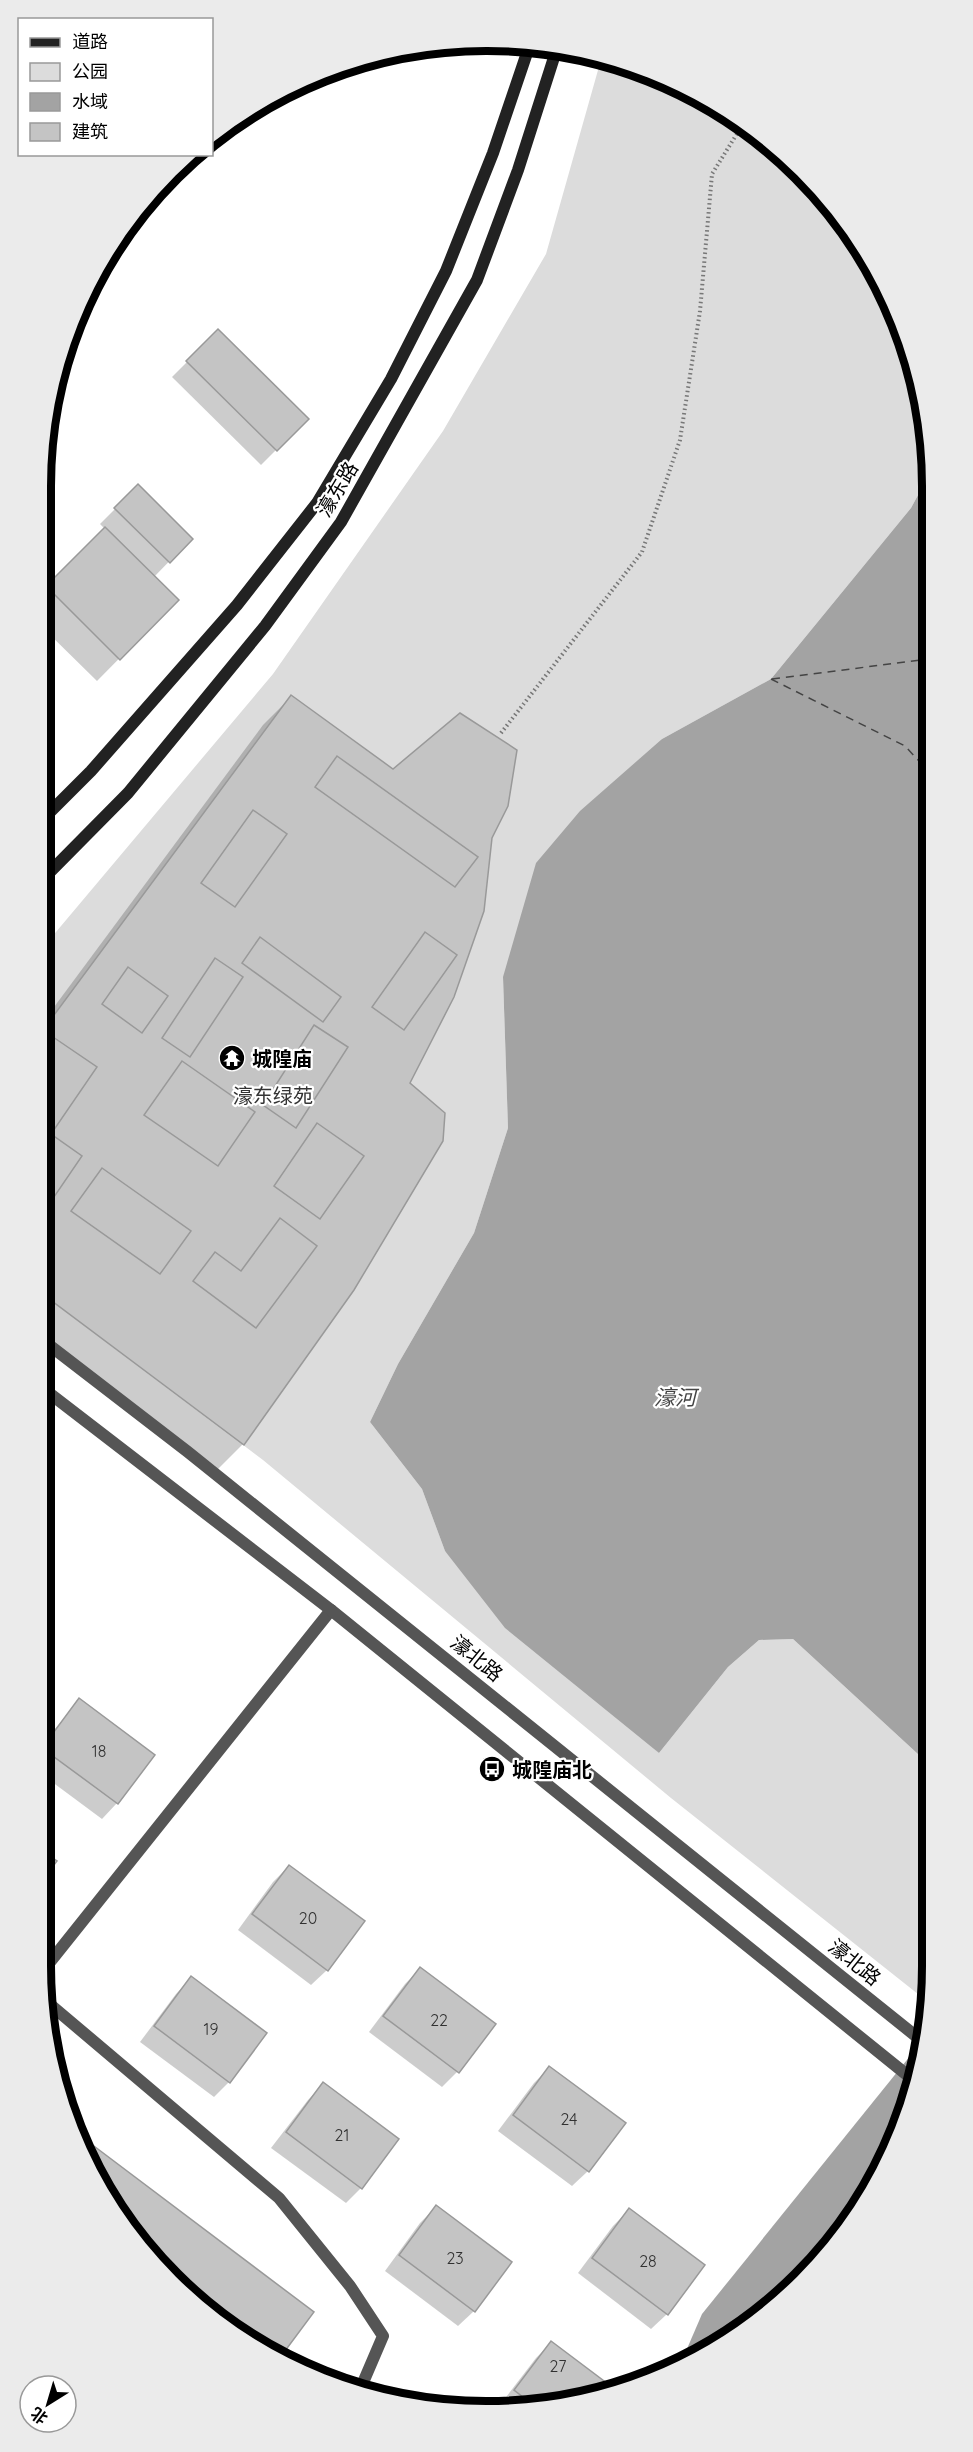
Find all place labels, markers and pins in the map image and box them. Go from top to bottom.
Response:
temple icon: 城隍庙 [217,1043,247,1073]
place label: 城隍庙 [252,1046,312,1071]
bus stop icon: 城隍庙北 [477,1754,507,1784]
place label: 城隍庙北 [512,1757,592,1782]

